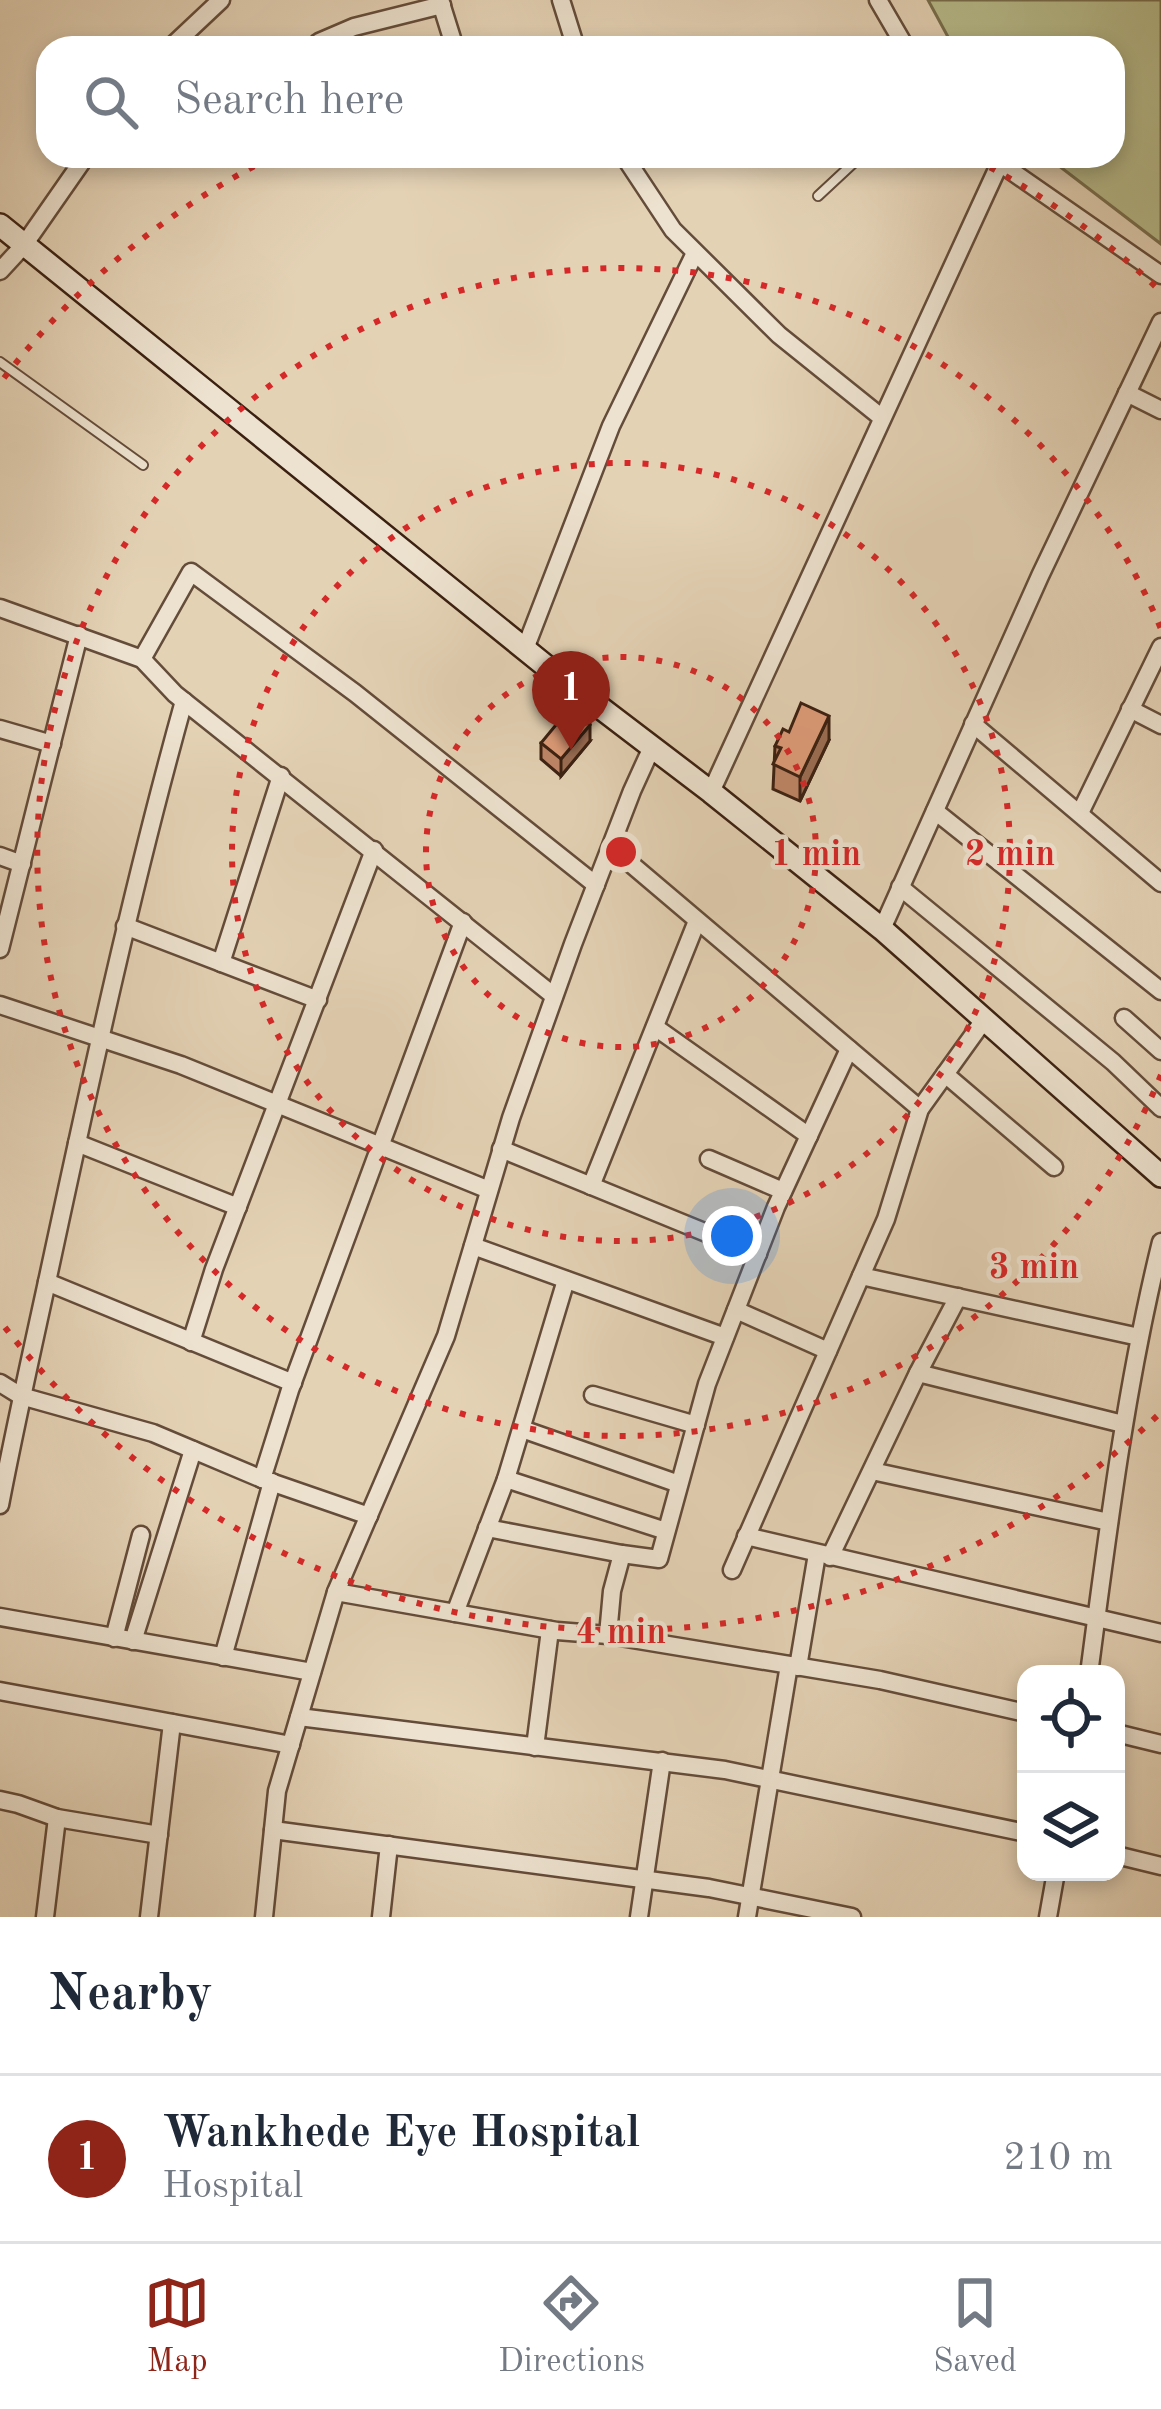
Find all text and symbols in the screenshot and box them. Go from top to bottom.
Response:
search box [36,36,1125,168]
icon: search [78,69,144,135]
text: Search here [174,79,404,124]
pin: 1 [532,651,610,750]
centre of rings [600,831,642,873]
text: 1 min [771,838,861,874]
text: 2 min [965,838,1055,874]
your location [702,1206,762,1266]
text: 3 min [989,1251,1079,1287]
text: 4 min [576,1616,666,1652]
map controls [1017,1665,1125,1881]
button: locate [1017,1665,1125,1773]
button: layers [1017,1773,1125,1881]
text: Nearby [48,1970,213,2021]
text: Wankhede Eye Hospital [162,2112,640,2157]
text: 1 [76,2139,98,2178]
text: 210 m [1003,2139,1113,2178]
text: Hospital [162,2167,303,2206]
tab: Map [144,2270,210,2383]
tab: Directions [498,2270,645,2383]
tab: Saved [933,2270,1017,2383]

